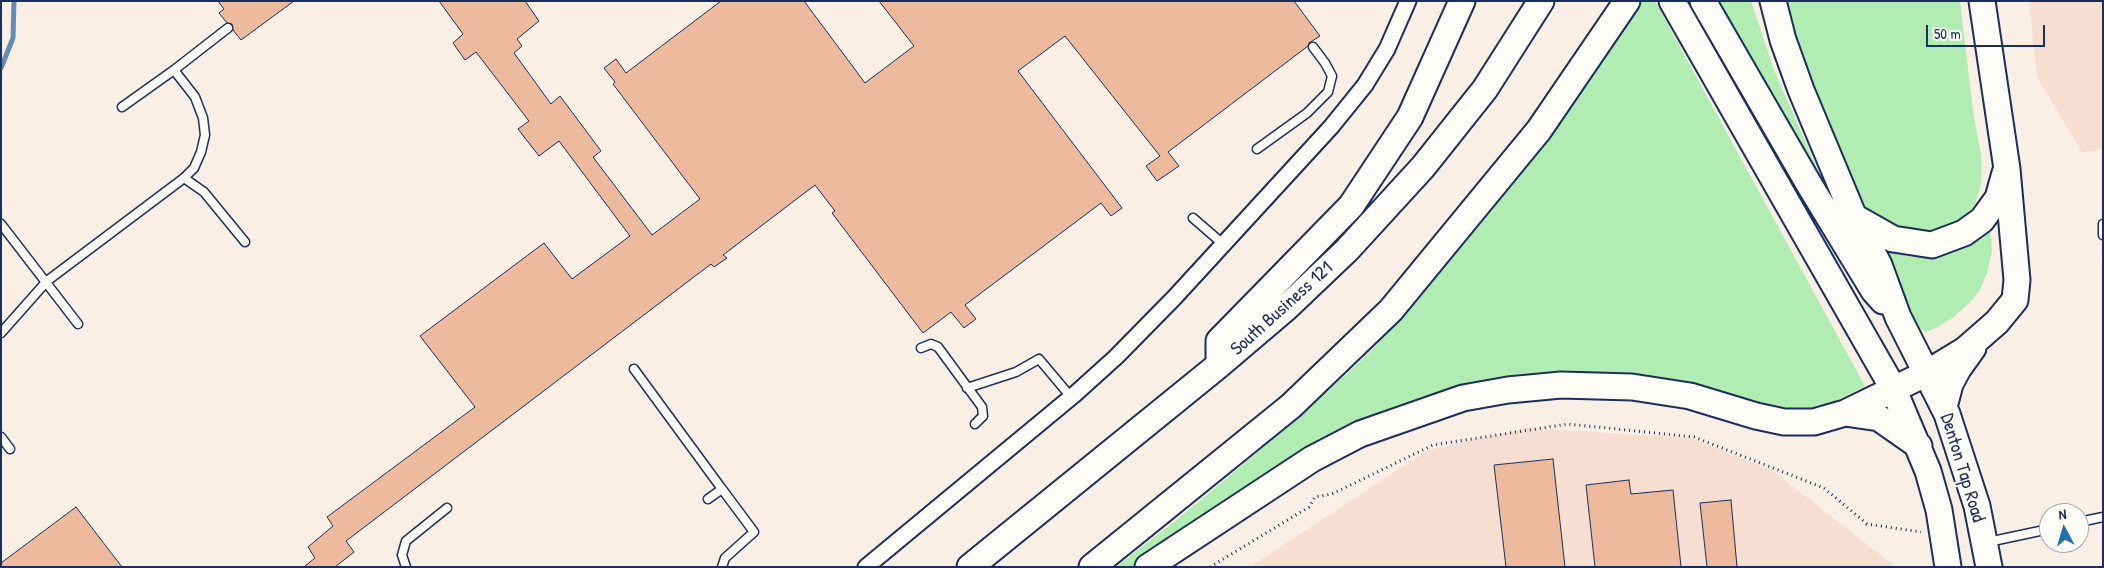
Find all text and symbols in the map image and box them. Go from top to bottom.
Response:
scale bar [1929,15,2048,47]
text: 50 m [1934,23,1961,44]
street label: South Business 121 [1226,257,1338,361]
street label: Denton Tap Road [1935,411,1989,525]
north arrow [2039,503,2089,553]
text: N [2058,504,2067,523]

